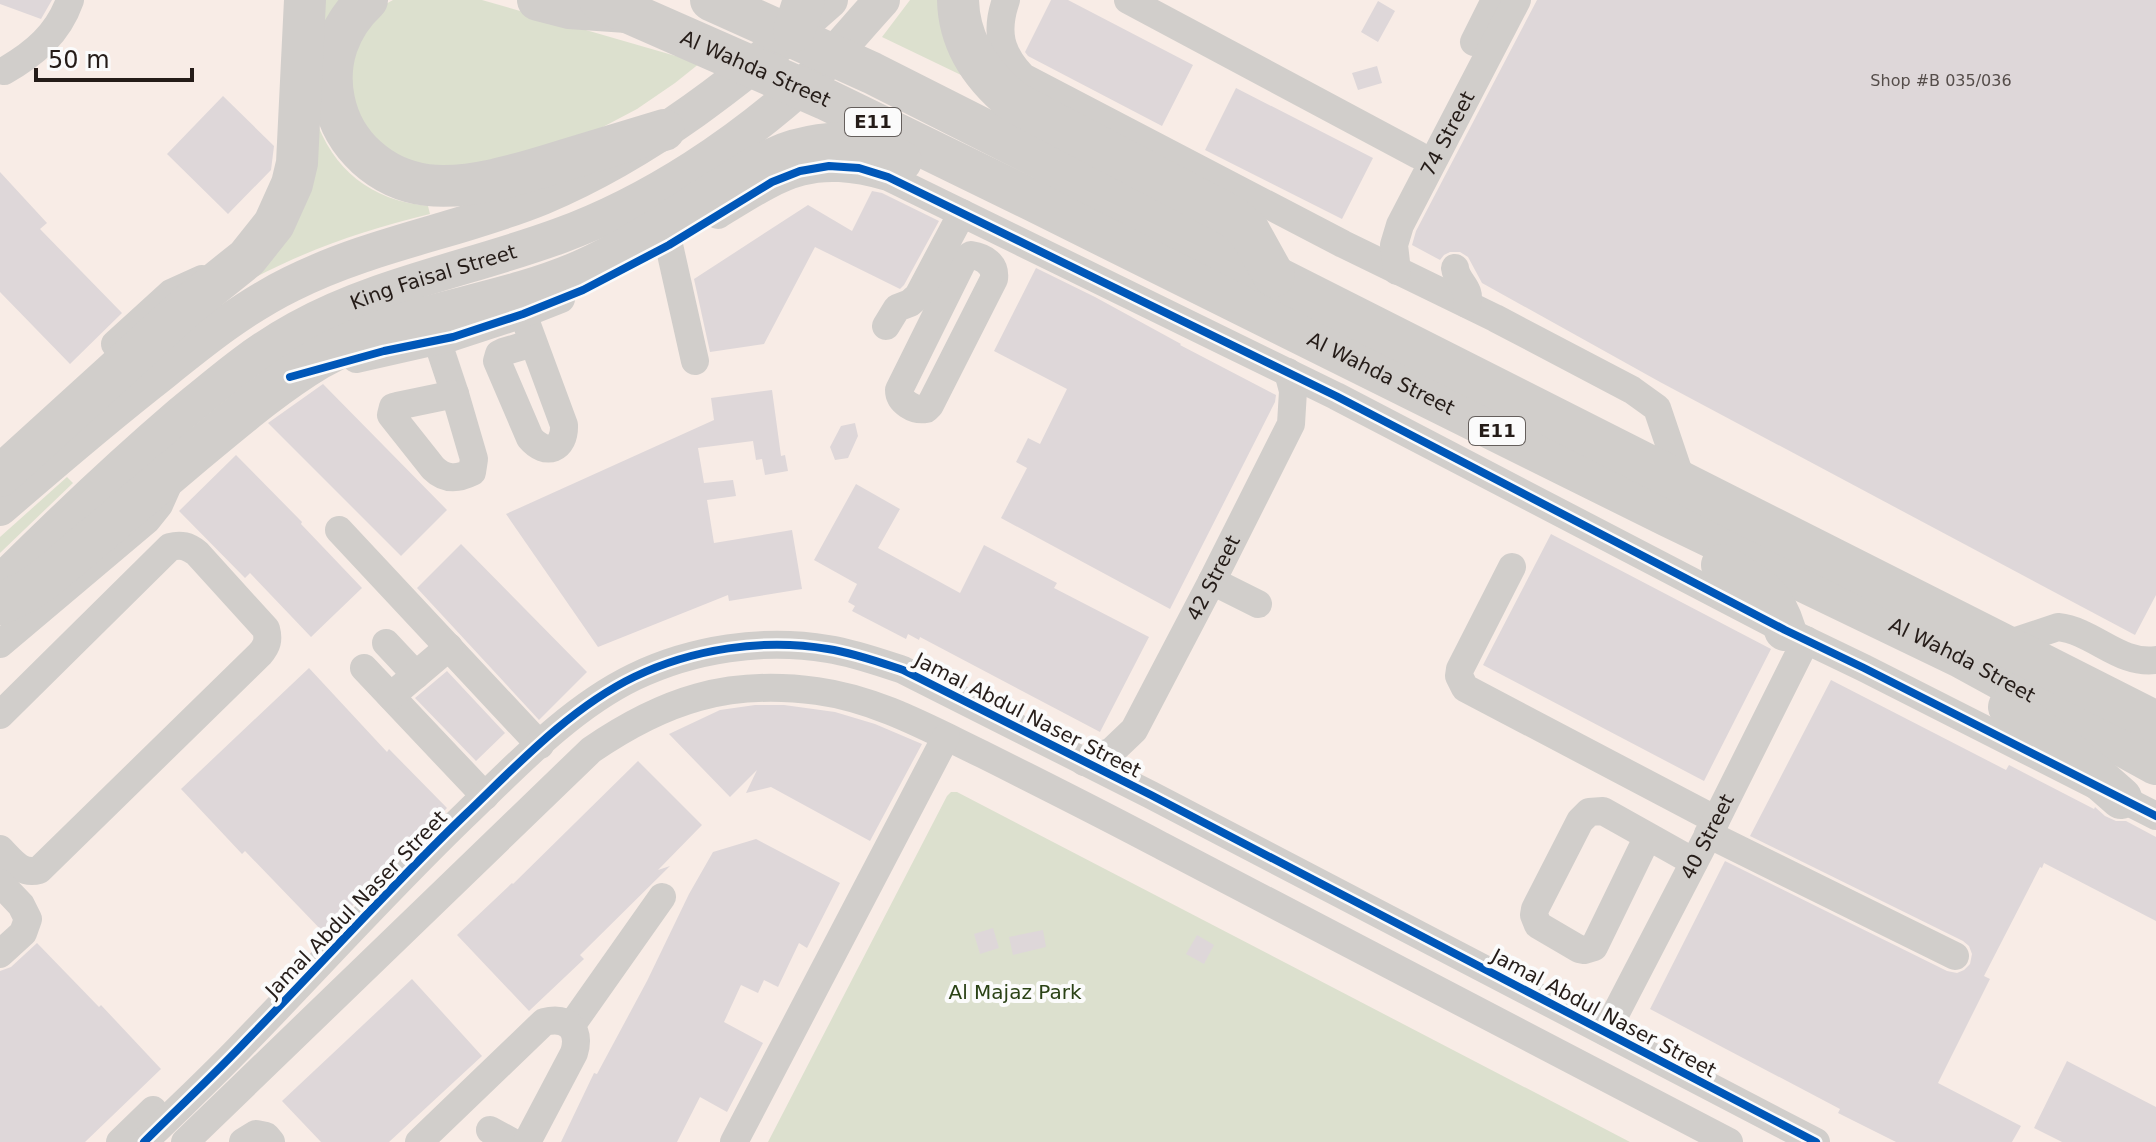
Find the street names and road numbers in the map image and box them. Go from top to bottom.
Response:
street label: Al Wahda Street [677,25,835,112]
street label: 74 Street [1415,87,1480,180]
road number: E11 [845,108,901,136]
street label: King Faisal Street [347,239,520,315]
street label: Al Wahda Street [1304,327,1459,420]
road number: E11 [1469,417,1525,445]
street label: 42 Street [1181,531,1245,625]
street label: Al Wahda Street [1885,612,2040,708]
street label: Jamal Abdul Naser Street [909,646,1145,783]
street label: 40 Street [1675,790,1739,883]
street label: Jamal Abdul Naser Street [259,805,452,1004]
street label: Jamal Abdul Naser Street [1486,943,1720,1083]

